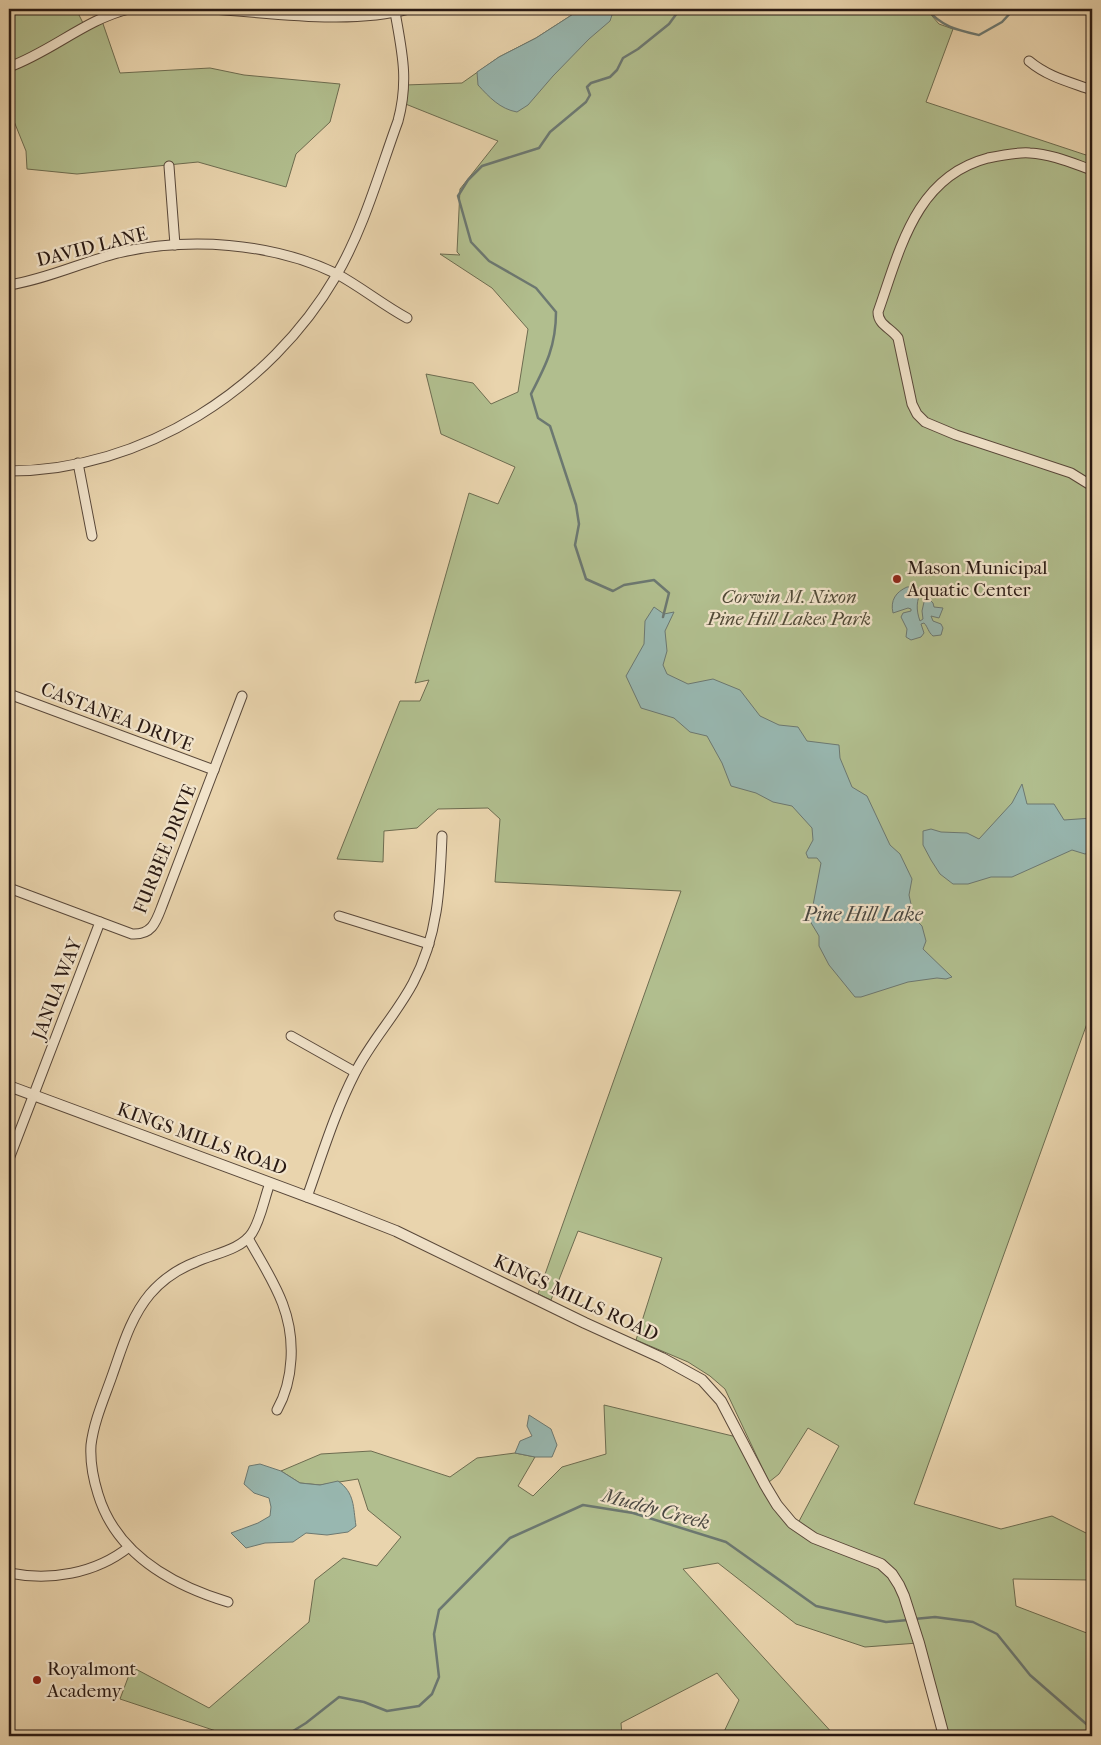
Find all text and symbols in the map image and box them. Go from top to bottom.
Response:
street label: DAVID LANE [34,222,150,271]
place label: Mason Municipal Aquatic Center [906,557,1048,601]
marker: Mason Municipal Aquatic Center [891,573,903,585]
park label: Corwin M. Nixon Pine Hill Lakes Park [706,586,871,630]
street label: CASTANEA DRIVE [38,678,197,756]
street label: FURBEE DRIVE [129,781,201,917]
water label: Pine Hill Lake [802,903,924,926]
street label: JANUA WAY [27,934,87,1045]
street label: KINGS MILLS ROAD [114,1098,290,1180]
street label: KINGS MILLS ROAD [490,1250,662,1346]
water label: Muddy Creek [598,1483,712,1534]
place label: Royalmont Academy [46,1658,137,1702]
marker: Royalmont Academy [31,1674,43,1686]

